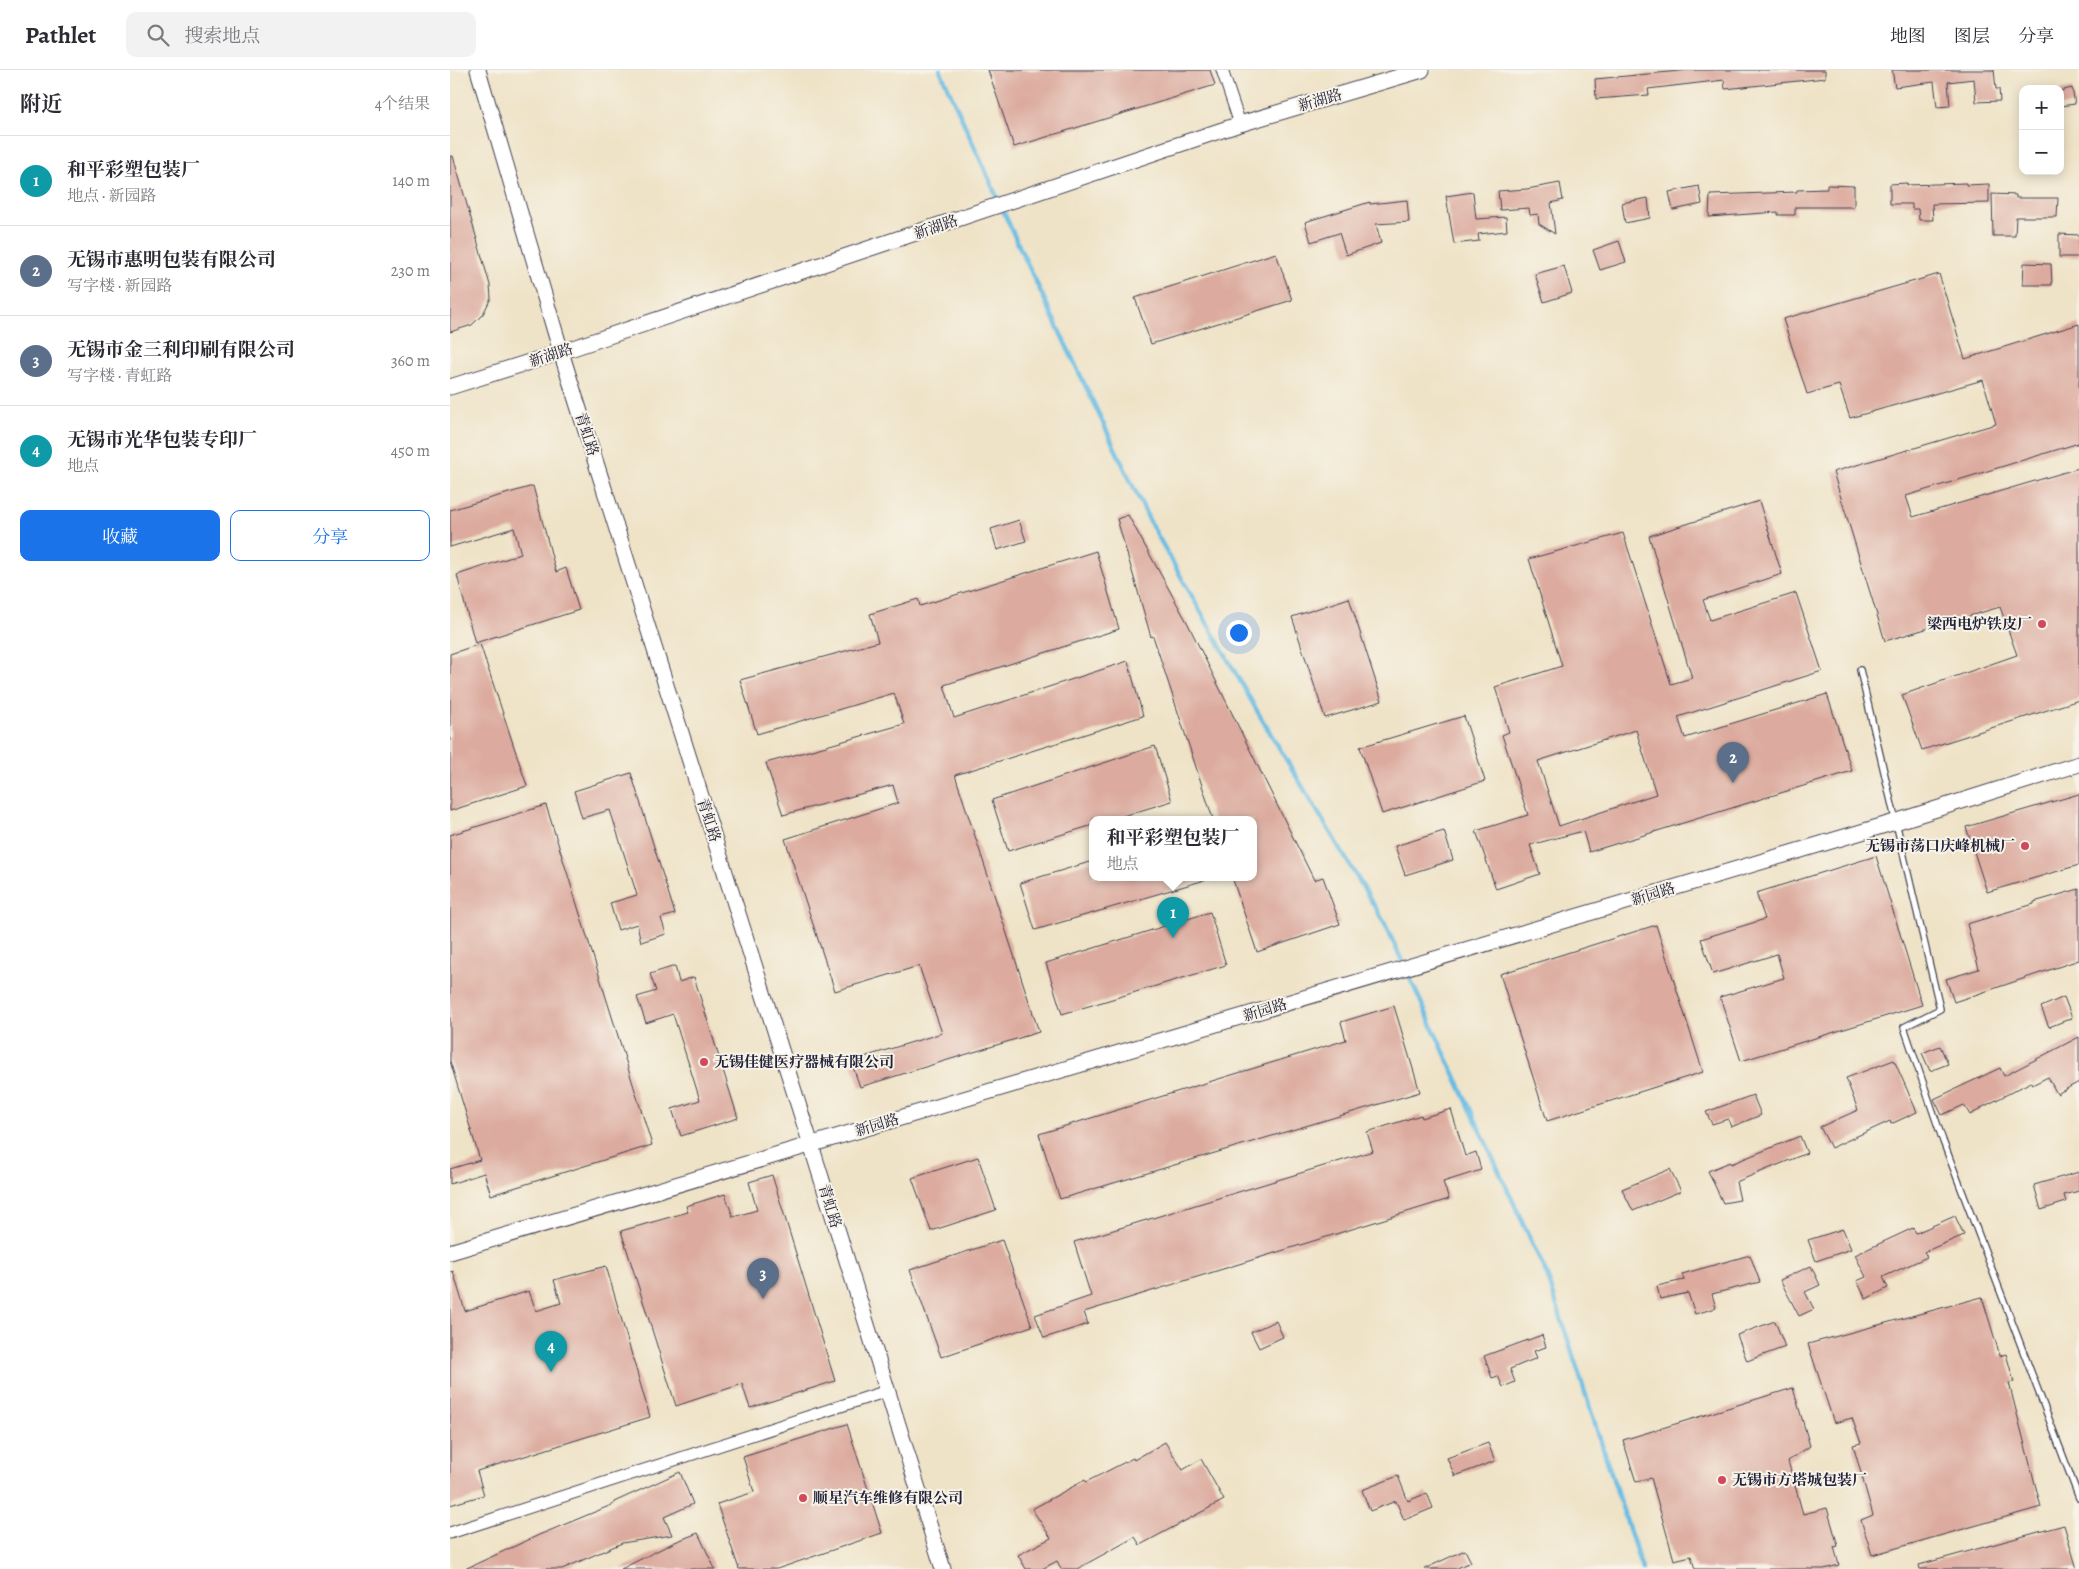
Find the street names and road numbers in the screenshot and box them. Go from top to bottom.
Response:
street label: 新湖路 [1296,84,1344,116]
street label: 新湖路 [911,210,961,244]
street label: 新湖路 [527,339,575,371]
street label: 青虹路 [571,410,603,458]
street label: 青虹路 [693,796,725,844]
street label: 新园路 [1629,878,1677,910]
street label: 新园路 [1241,994,1289,1026]
street label: 新园路 [853,1109,901,1141]
street label: 青虹路 [814,1182,846,1230]

